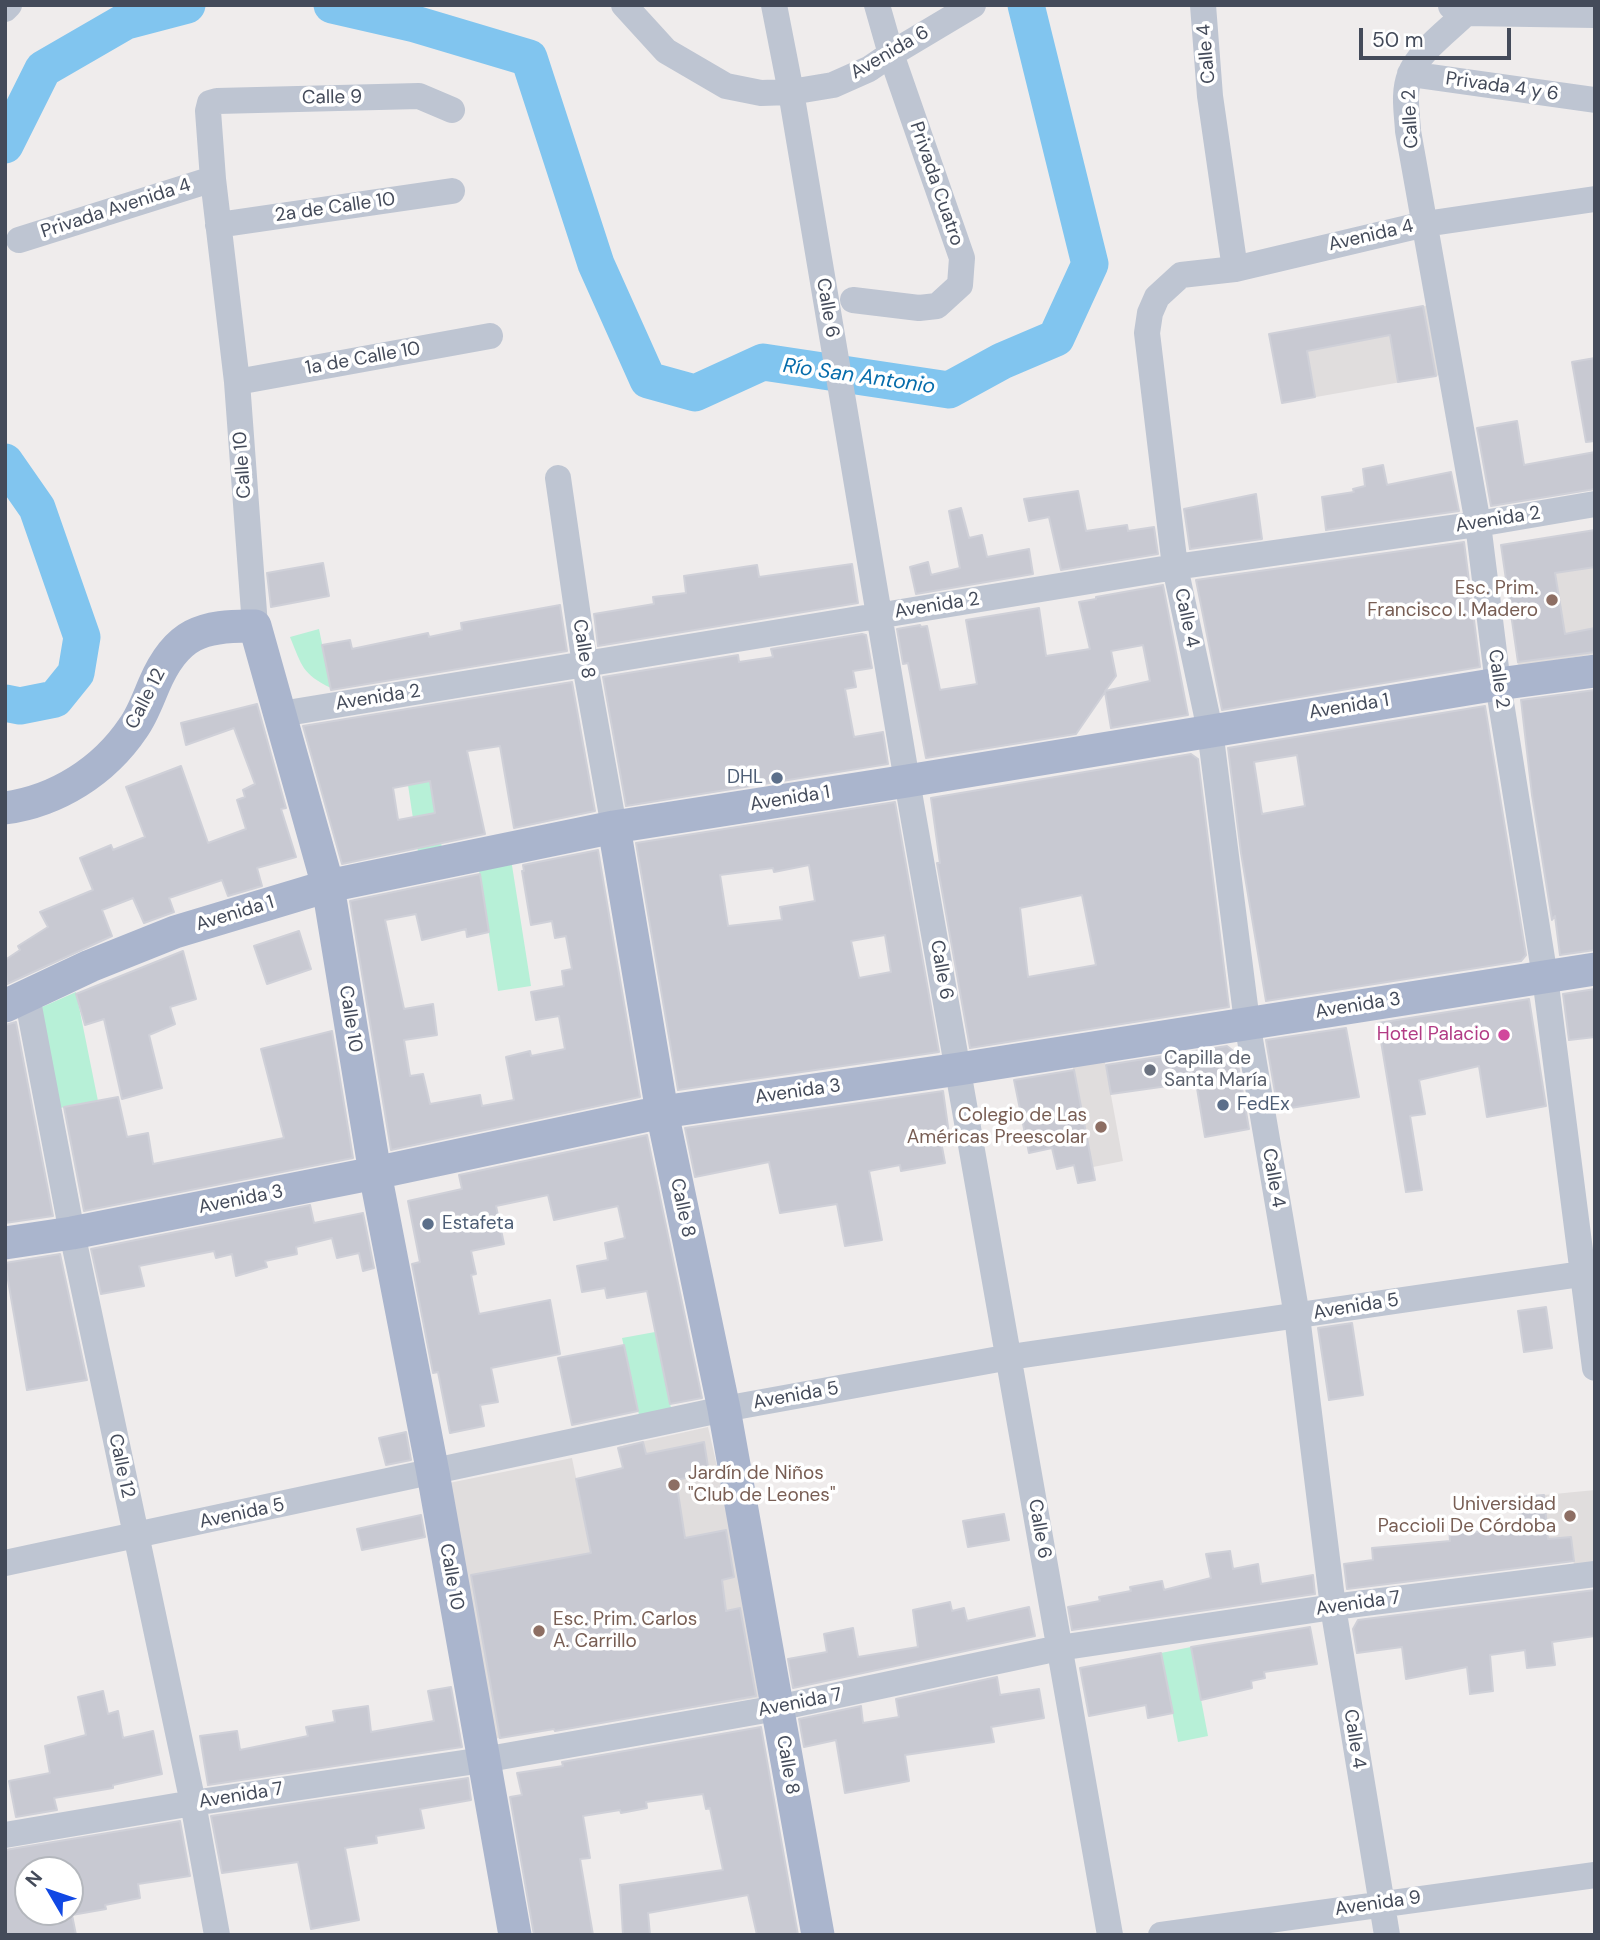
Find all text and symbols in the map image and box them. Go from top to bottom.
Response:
scale bar [1362,14,1514,58]
street label: Avenida 6 [847,21,933,85]
street label: Calle 4 [1193,23,1221,85]
text: 50 m [1372,26,1423,54]
street label: Privada 4 y 6 [1444,68,1560,106]
street label: Calle 9 [302,86,362,110]
street label: Calle 2 [1398,89,1424,149]
street label: Privada Cuatro [904,119,968,249]
street label: Privada Avenida 4 [38,174,194,244]
street label: 2a de Calle 10 [273,188,397,228]
street label: Avenida 4 [1326,215,1416,257]
street label: Calle 6 [811,276,843,340]
street label: 1a de Calle 10 [304,338,422,380]
water label: Río San Antonio [781,354,937,400]
street label: Calle 10 [229,431,257,499]
street label: Avenida 2 [1454,502,1542,538]
place label: Esc. Prim. Francisco I. Madero [1367,578,1538,622]
street label: Calle 4 [1169,586,1203,650]
street label: Avenida 2 [893,588,981,624]
marker: Esc. Prim. Francisco I. Madero [1544,592,1560,608]
street label: Calle 8 [567,618,599,680]
street label: Calle 2 [1483,648,1513,710]
street label: Calle 12 [121,665,171,733]
street label: Avenida 2 [334,680,422,716]
street label: Avenida 1 [1307,689,1391,725]
place label: DHL [727,767,763,789]
marker: DHL [769,770,785,786]
street label: Avenida 1 [748,781,832,817]
street label: Avenida 1 [193,891,277,937]
street label: Calle 6 [925,938,957,1002]
street label: Calle 10 [333,984,367,1054]
street label: Avenida 3 [1314,988,1402,1024]
place label: Hotel Palacio [1377,1024,1490,1046]
marker: Hotel Palacio [1496,1027,1512,1043]
place label: Capilla de Santa María [1164,1048,1267,1092]
marker: Capilla de Santa María [1142,1062,1158,1078]
street label: Avenida 3 [754,1075,842,1109]
place label: FedEx [1237,1094,1290,1116]
marker: FedEx [1215,1097,1231,1113]
place label: Colegio de Las Américas Preescolar [907,1105,1087,1149]
marker: Colegio de Las Américas Preescolar [1093,1119,1109,1135]
street label: Calle 4 [1257,1147,1289,1209]
street label: Calle 8 [665,1176,699,1240]
street label: Avenida 3 [197,1181,285,1219]
place label: Estafeta [442,1213,514,1235]
marker: Estafeta [420,1216,436,1232]
street label: Avenida 5 [1312,1289,1400,1325]
street label: Avenida 5 [752,1377,840,1415]
street label: Calle 12 [103,1432,139,1500]
place label: Jardín de Niños "Club de Leones" [688,1463,835,1507]
marker: Jardín de Niños "Club de Leones" [666,1477,682,1493]
street label: Avenida 5 [197,1494,287,1534]
place label: Universidad Paccioli De Córdoba [1378,1494,1556,1538]
street label: Calle 6 [1023,1497,1055,1561]
marker: Universidad Paccioli De Córdoba [1562,1508,1578,1524]
street label: Calle 10 [434,1542,468,1612]
street label: Avenida 7 [1314,1587,1402,1621]
place label: Esc. Prim. Carlos A. Carrillo [553,1609,697,1653]
marker: Esc. Prim. Carlos A. Carrillo [531,1623,547,1639]
street label: Avenida 7 [756,1684,844,1722]
street label: Calle 4 [1338,1708,1370,1770]
street label: Calle 8 [771,1734,803,1796]
street label: Avenida 7 [197,1778,285,1814]
north arrow [14,1856,84,1926]
text: N [20,1865,48,1892]
street label: Avenida 9 [1333,1887,1423,1921]

